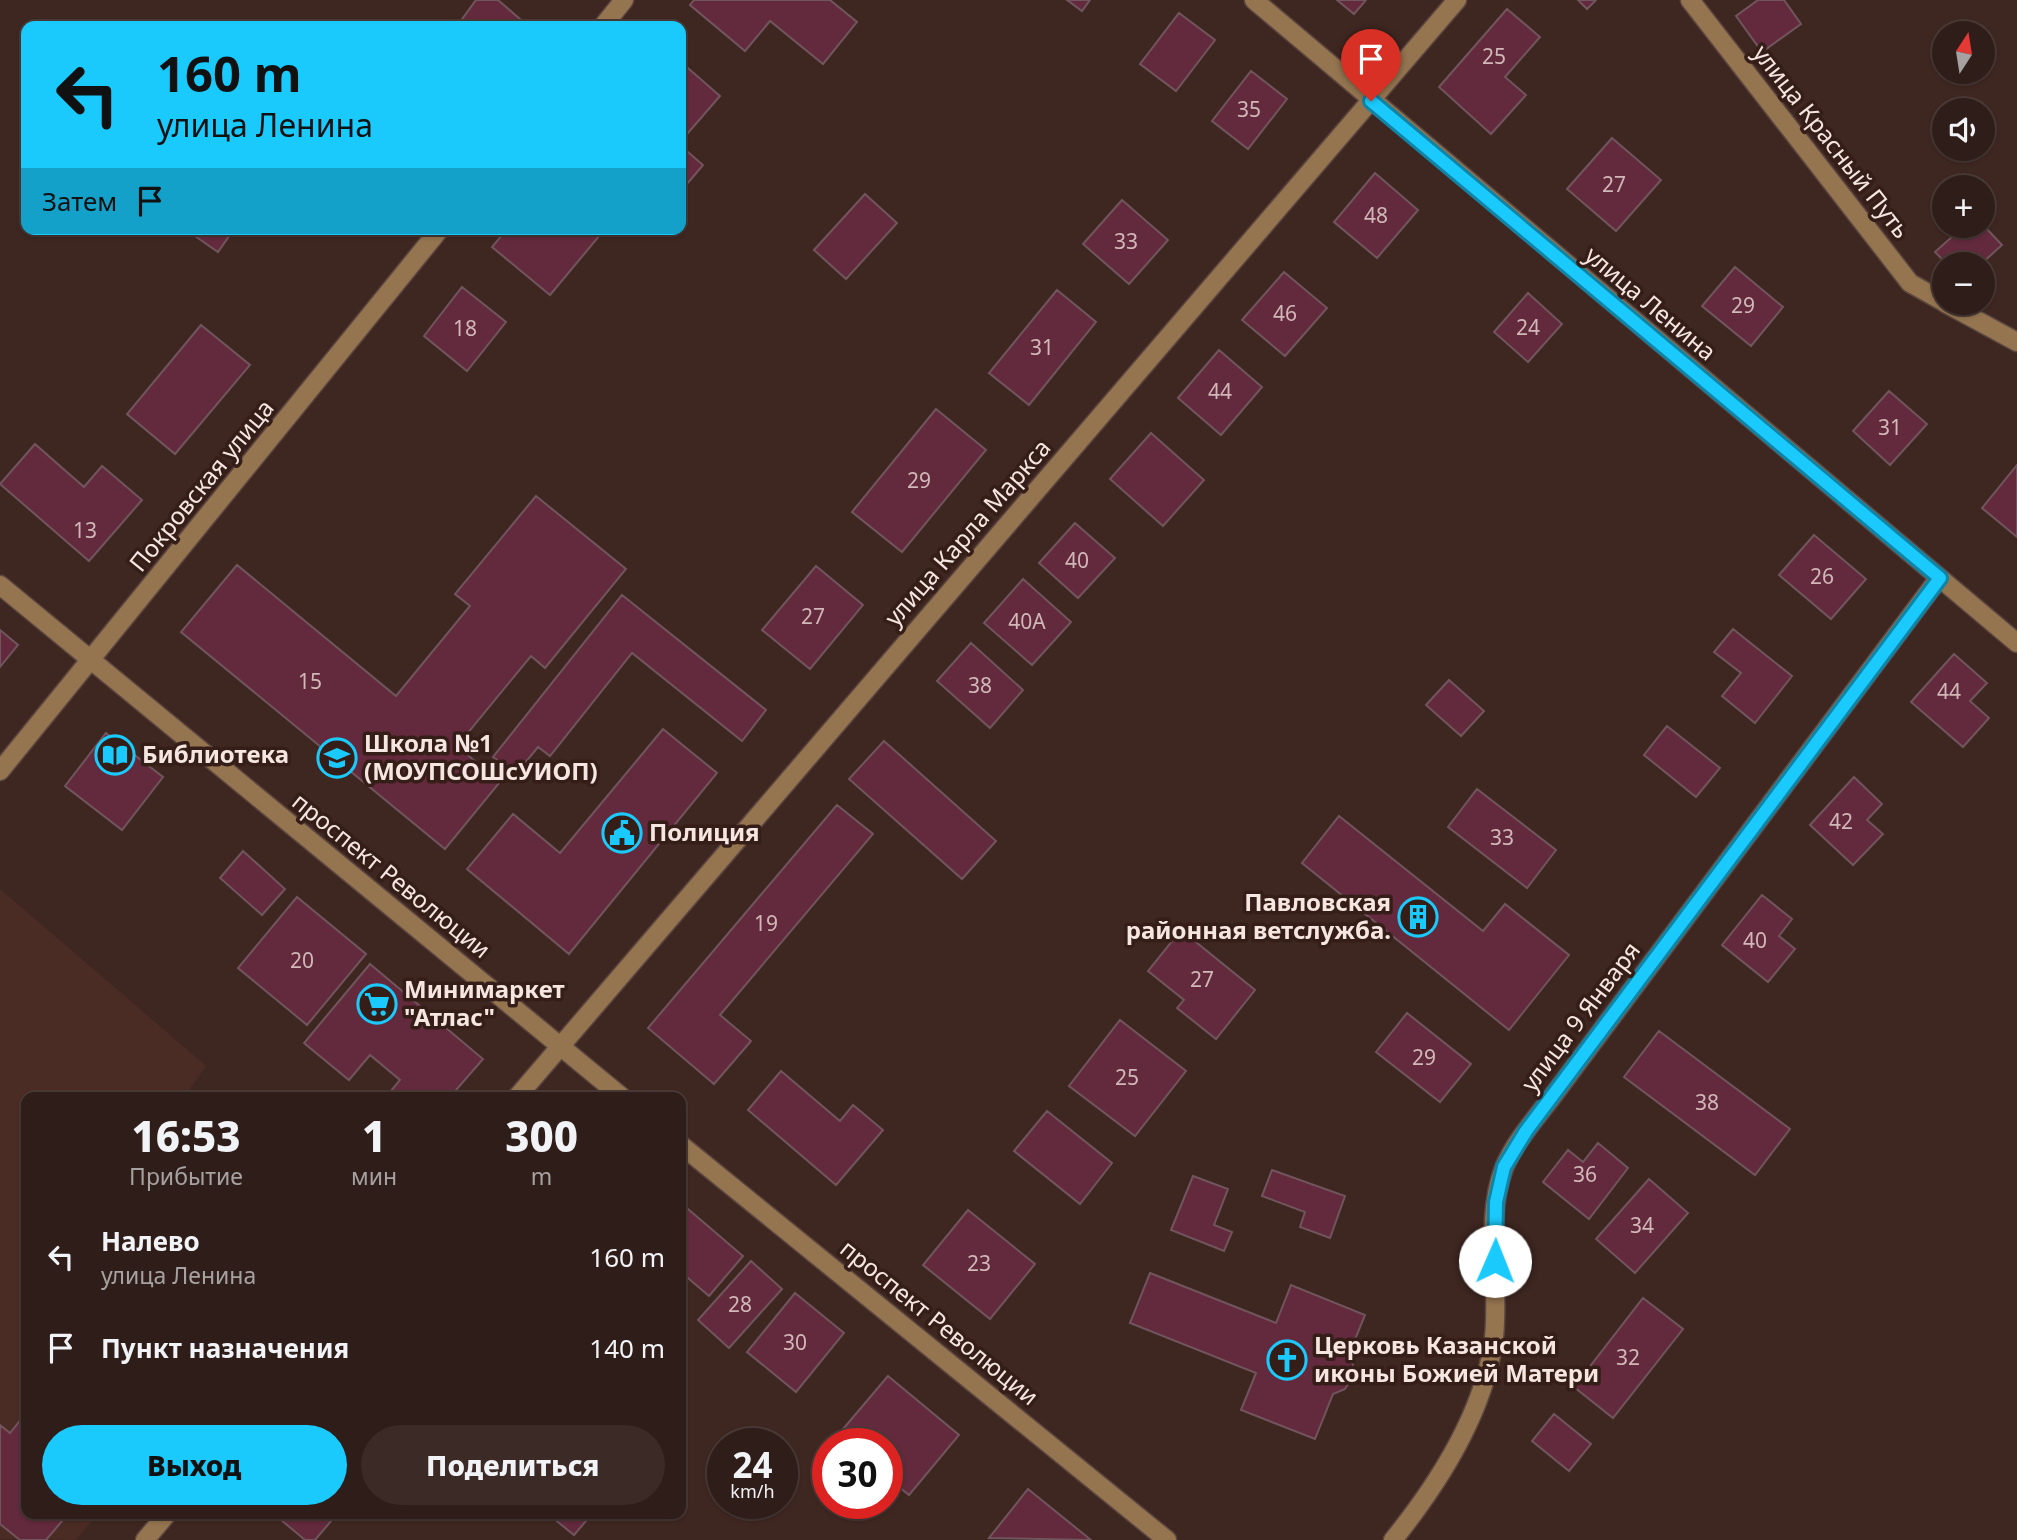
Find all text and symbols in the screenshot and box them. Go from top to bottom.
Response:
north arrow [1932,21,1995,84]
map controls [1932,21,1995,315]
pin [1341,29,1401,101]
street label: улица Красный Путь [1746,37,1918,245]
text: 160 m [157,40,302,106]
icon: arrive [1352,40,1390,78]
house number: 25 [1482,42,1506,70]
icon: left [42,49,133,140]
house number: 35 [1237,95,1261,123]
button: sound [1932,98,1995,161]
text: улица Ленина [157,103,373,146]
house number: 27 [1602,170,1626,198]
button: + [1932,175,1995,238]
icon: arrive [131,182,169,220]
text: Затем [42,183,117,219]
house number: 48 [1364,201,1388,229]
house number: 33 [1114,227,1138,255]
street label: улица Ленина [1578,238,1724,368]
button: − [1932,252,1995,315]
house number: 29 [1731,291,1755,319]
house number: 46 [1273,299,1297,327]
house number: 24 [1516,313,1540,341]
house number: 18 [453,314,477,342]
house number: 31 [1030,333,1054,361]
house number: 44 [1208,377,1232,405]
street label: Покровская улица [121,392,281,578]
house number: 31 [1878,413,1902,441]
street label: улица Карла Маркса [876,431,1057,633]
house number: 29 [907,466,931,494]
house number: 13 [73,516,97,544]
house number: 40 [1065,546,1089,574]
house number: 26 [1810,562,1834,590]
house number: 27 [801,602,825,630]
house number: 40А [1008,607,1046,635]
house number: 15 [298,667,322,695]
house number: 38 [968,671,992,699]
house number: 44 [1937,677,1961,705]
place label: Школа №1 (МОУПСОШсУИОП) [364,726,598,787]
library icon: Библиотека [94,734,136,776]
place label: Библиотека [142,737,289,770]
school or university icon: Школа №1 (МОУПСОШсУИОП) [316,737,358,779]
street label: проспект Революции [286,785,498,965]
house number: 42 [1829,807,1853,835]
public building icon: Полиция [601,812,643,854]
place label: Полиция [649,815,760,848]
house number: 33 [1490,823,1514,851]
place label: Павловская районная ветслужба. [1126,885,1391,946]
building icon: Павловская районная ветслужба. [1397,896,1439,938]
house number: 19 [754,909,778,937]
house number: 40 [1743,926,1767,954]
street label: улица 9 Января [1513,935,1647,1098]
house number: 20 [290,946,314,974]
house number: 27 [1190,965,1214,993]
place label: Минимаркет "Атлас" [404,972,565,1033]
supermarket icon: Минимаркет "Атлас" [356,983,398,1025]
house number: 29 [1412,1043,1436,1071]
house number: 25 [1115,1063,1139,1091]
house number: 38 [1695,1088,1719,1116]
text: 16:53 [131,1107,241,1164]
text: 1 [362,1107,386,1164]
text: 300 [505,1107,578,1164]
text: Прибытие [129,1160,243,1192]
text: мин [351,1160,397,1192]
text: m [531,1160,552,1192]
house number: 36 [1573,1160,1597,1188]
house number: 34 [1630,1211,1654,1239]
text: Налево [101,1223,200,1259]
position arrow [1458,1224,1532,1298]
street label: проспект Революции [834,1232,1046,1412]
icon: left [42,1238,80,1276]
text: 160 m [589,1239,665,1275]
house number: 23 [967,1249,991,1277]
text: улица Ленина [101,1259,256,1291]
house number: 28 [728,1290,752,1318]
house number: 30 [783,1328,807,1356]
place label: Церковь Казанской иконы Божией Матери [1314,1328,1599,1389]
icon: arrive [42,1329,80,1367]
text: Пункт назначения [101,1330,349,1366]
text: 140 m [589,1330,665,1366]
church icon: Церковь Казанской иконы Божией Матери [1266,1339,1308,1381]
house number: 32 [1616,1343,1640,1371]
button: Выход [42,1425,347,1505]
button: Поделиться [361,1425,665,1505]
speed limit sign: 30 [812,1428,903,1519]
text: 24 [732,1441,773,1488]
text: km/h [730,1479,775,1503]

